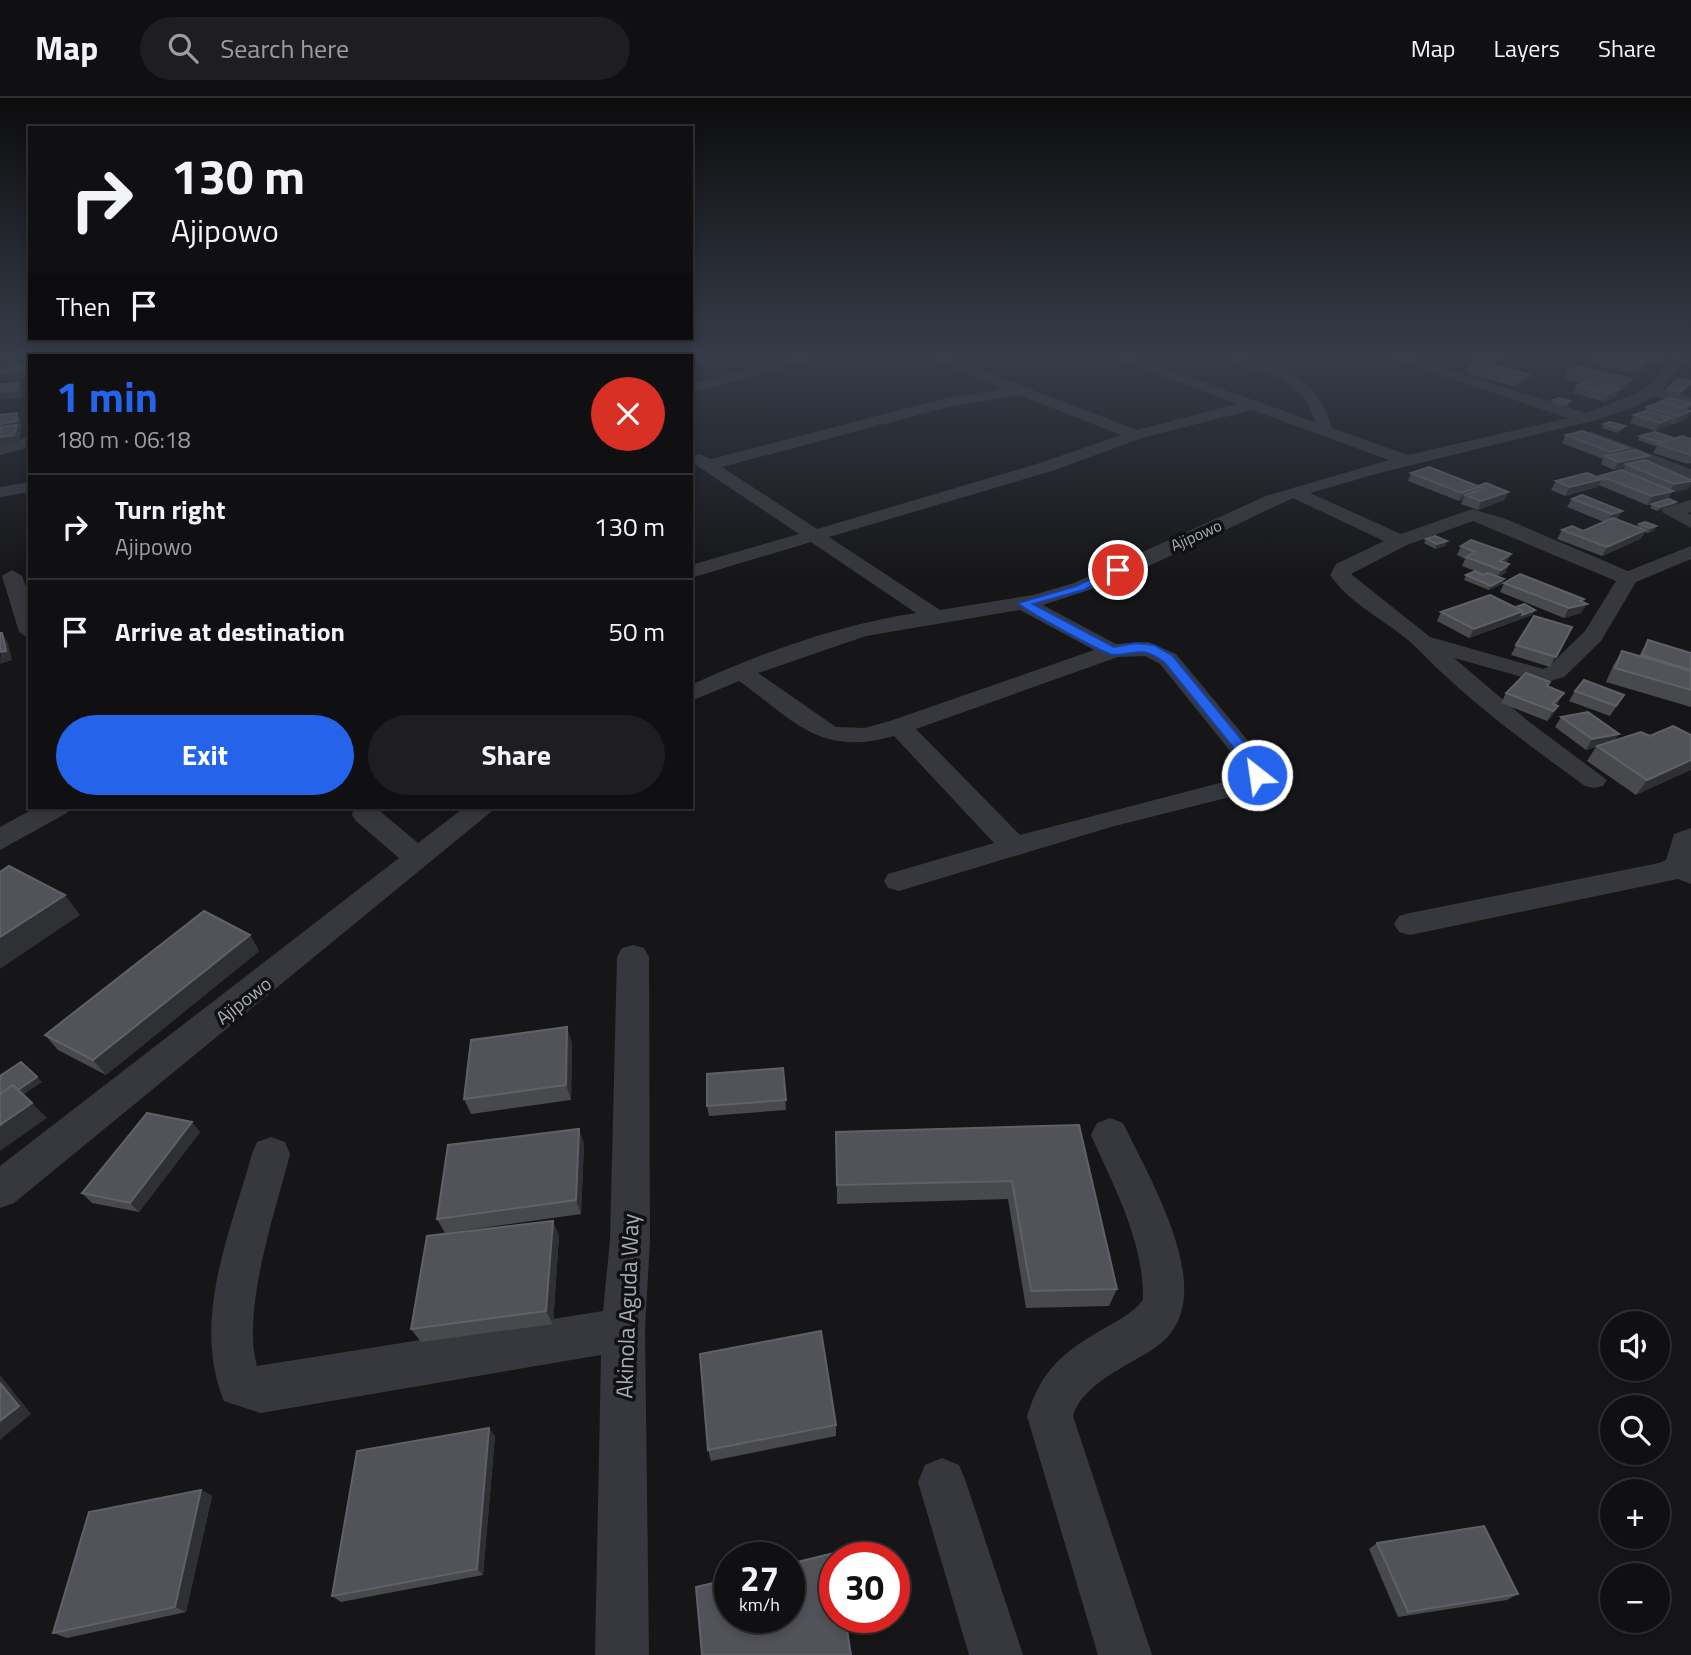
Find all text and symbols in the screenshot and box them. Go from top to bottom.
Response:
search box [140,17,630,80]
text: Map [35,23,98,73]
icon: search [164,29,202,67]
text: Search here [220,29,349,68]
text: Map [1411,30,1456,66]
text: Layers [1494,30,1560,66]
text: Share [1598,30,1656,66]
text: 130 m [171,138,305,213]
icon: right [56,154,147,245]
text: Ajipowo [171,206,279,254]
text: Then [56,287,111,326]
icon: arrive [125,287,163,325]
text: 1 min [56,364,158,428]
button: close [591,377,665,451]
text: 180 m · 06:18 [56,422,191,457]
text: Turn right [115,490,226,529]
text: 130 m [594,507,665,546]
icon: right [56,508,94,546]
street label: Ajipowo [1166,513,1226,557]
text: Ajipowo [115,529,193,564]
pin [1088,540,1148,600]
icon: arrive [1099,551,1137,589]
text: Arrive at destination [115,612,345,651]
text: 50 m [608,612,665,651]
icon: arrive [56,613,94,651]
button: Exit [56,715,354,795]
button: Share [368,715,665,795]
position arrow [1220,738,1294,812]
street label: Ajipowo [209,969,277,1031]
street label: Akinola Aguda Way [606,1213,648,1399]
map controls [1600,1311,1670,1633]
button: sound [1600,1311,1670,1381]
button: search [1600,1395,1670,1465]
button: + [1600,1479,1670,1549]
speed limit sign: 30 [819,1542,910,1633]
text: 27 [740,1551,779,1605]
button: − [1600,1563,1670,1633]
text: km/h [739,1591,780,1618]

